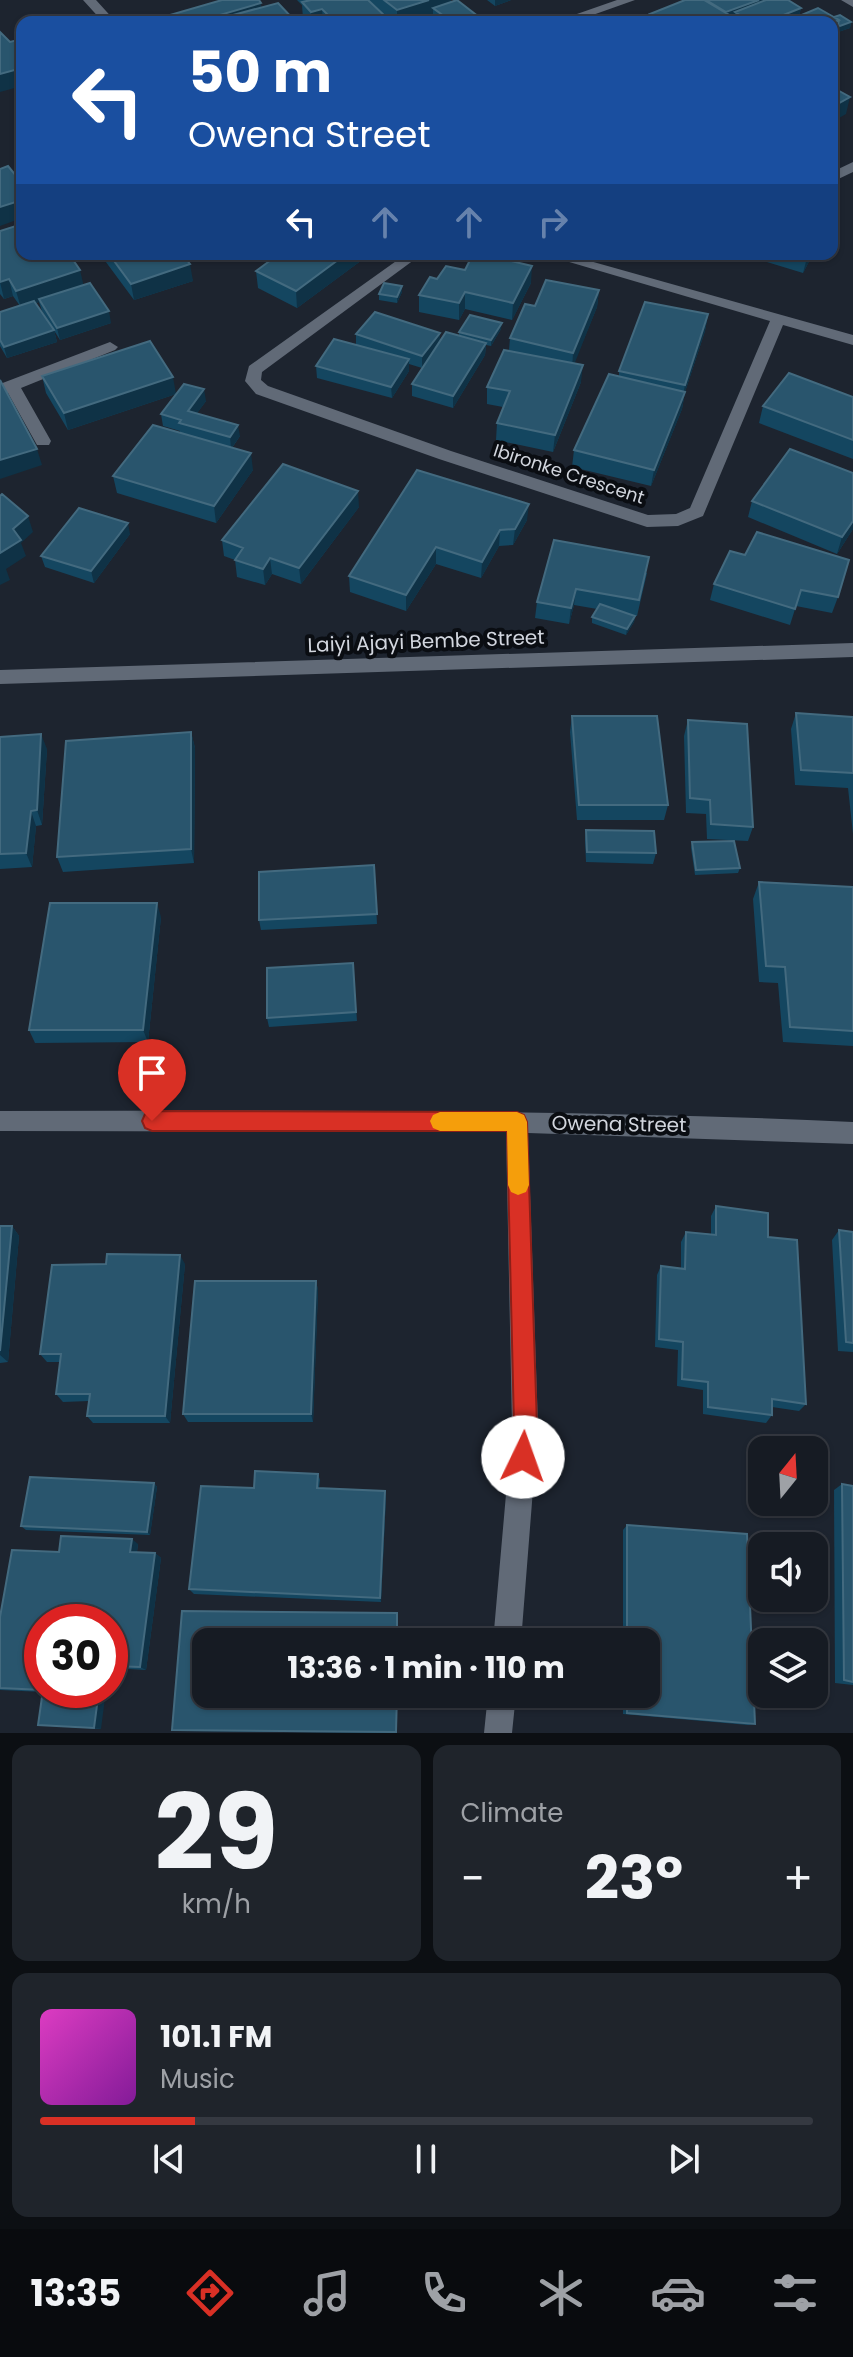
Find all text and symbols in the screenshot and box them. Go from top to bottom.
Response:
text: 50 m [188,33,332,112]
icon: left [56,48,160,152]
text: Owena Street [188,109,431,160]
icon: left [279,200,323,244]
icon: ahead [363,200,407,244]
icon: ahead [447,200,491,244]
icon: right [531,200,575,244]
street label: Ibironke Crescent [490,437,648,510]
street label: Laiyi Ajayi Bembe Street [307,623,545,659]
pin [118,1039,186,1121]
icon: arrive [130,1051,174,1095]
street label: Owena Street [551,1109,687,1139]
position arrow [481,1415,565,1499]
north arrow [748,1436,828,1516]
map controls [748,1436,828,1708]
button: sound [748,1532,828,1612]
speed limit sign: 30 [24,1604,128,1708]
button: layers [748,1628,828,1708]
text: 13:36 · 1 min · 110 m [287,1646,565,1689]
text: 29 [155,1760,278,1905]
text: Climate [461,1795,563,1831]
text: 23° [585,1836,683,1920]
text: − [461,1848,485,1909]
text: + [783,1848,813,1909]
text: km/h [182,1886,251,1922]
text: 101.1 FM [160,2015,272,2058]
text: Music [160,2061,235,2097]
icon: previous [147,2137,191,2181]
icon: pause [404,2137,448,2181]
icon: next [662,2137,706,2181]
icon: directions [182,2265,238,2321]
icon: music [299,2265,355,2321]
icon: phone [416,2265,472,2321]
icon: climate [533,2265,589,2321]
icon: car [650,2265,706,2321]
icon: filters [767,2265,823,2321]
text: 13:35 [30,2268,121,2319]

